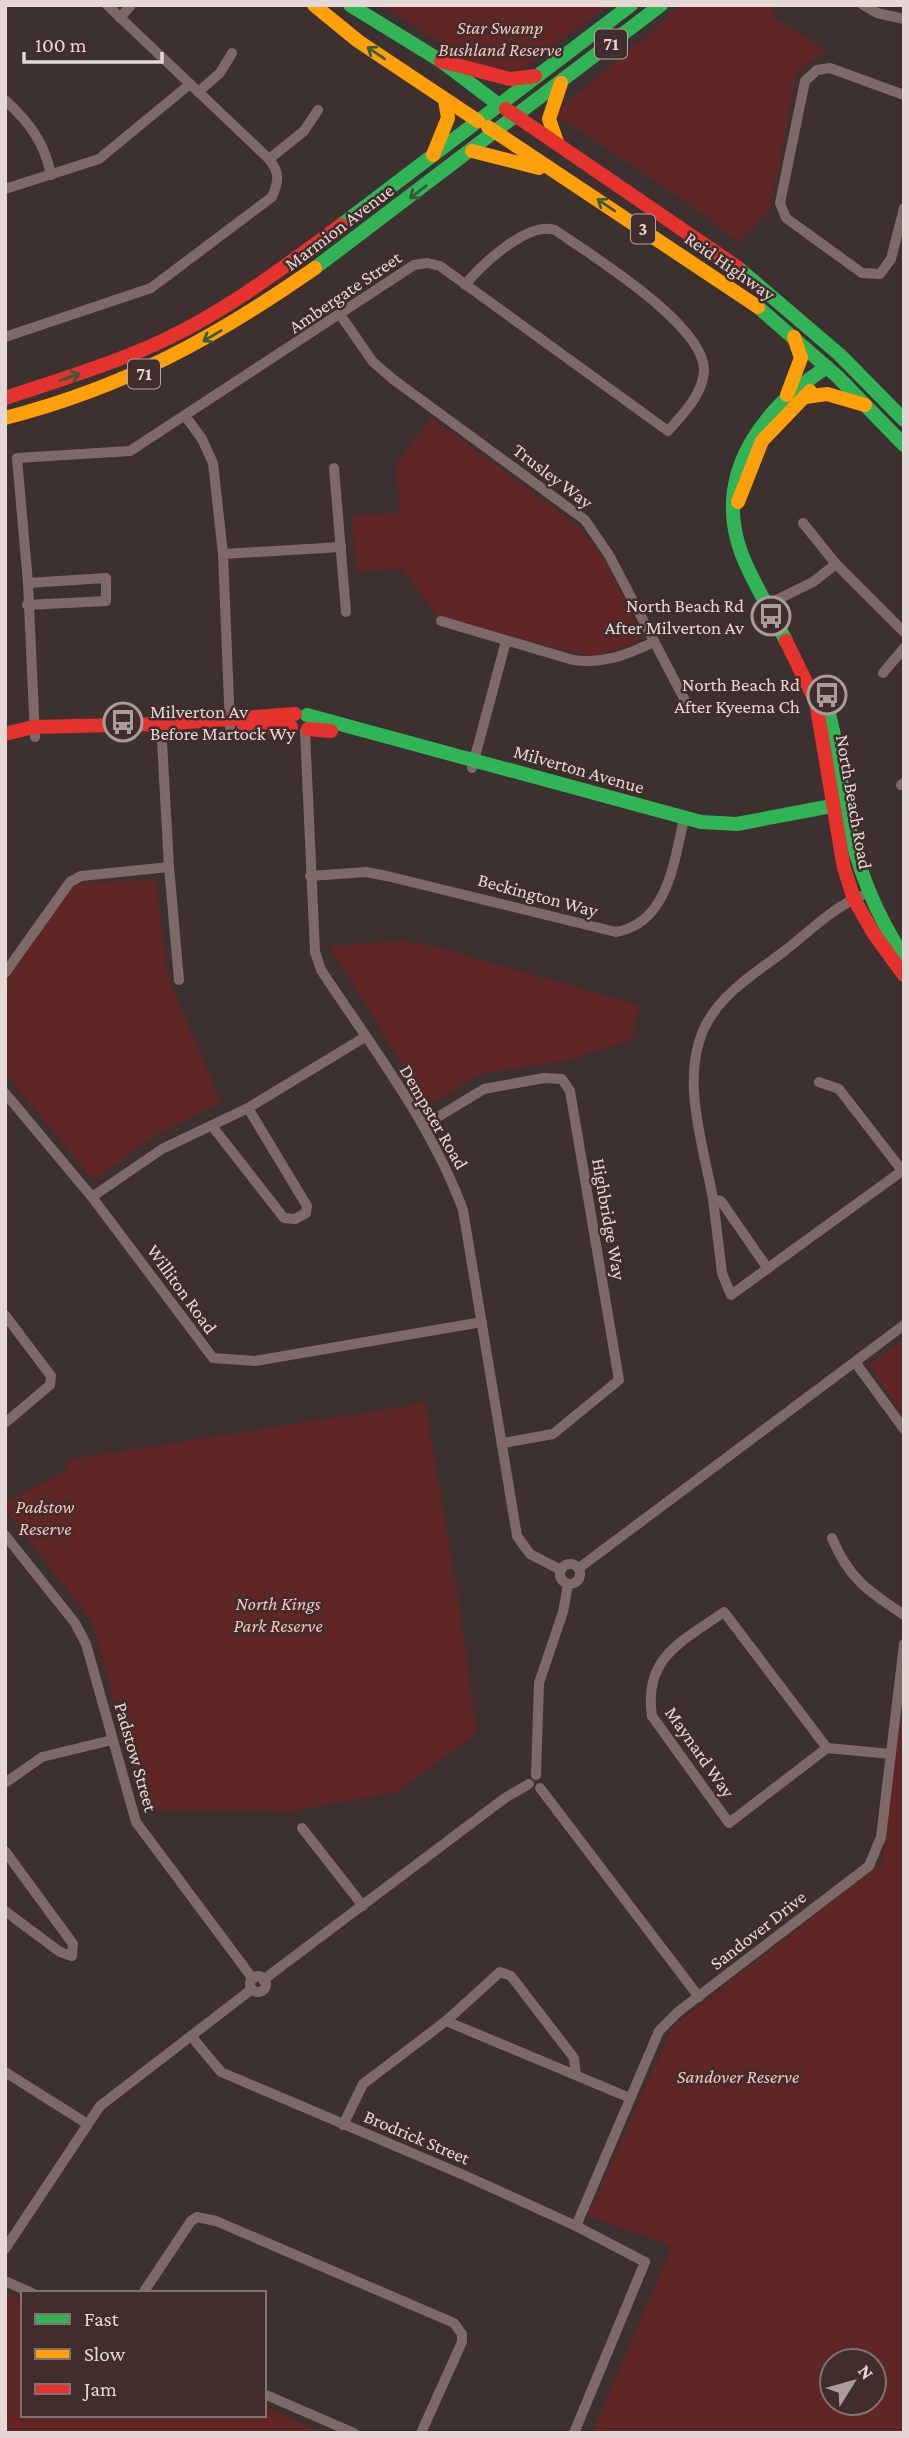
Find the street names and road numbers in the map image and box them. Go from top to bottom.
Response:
road number: 71 [595,29,627,58]
street label: Marmion Avenue [280,179,398,275]
road number: 3 [631,214,655,244]
street label: Reid Highway [681,227,779,305]
street label: Ambergate Street [285,246,406,337]
road number: 71 [128,360,160,388]
street label: Trusley Way [509,439,597,513]
street label: North Beach Road [832,733,876,871]
street label: Milverton Avenue [511,740,647,798]
street label: Beckington Way [476,869,601,921]
street label: Dempster Road [396,1061,472,1173]
street label: Highbridge Way [588,1156,630,1282]
street label: Williton Road [143,1240,221,1338]
street label: Padstow Street [110,1700,162,1815]
street label: Maynard Way [661,1702,739,1802]
street label: Sandover Drive [706,1886,810,1974]
street label: Brodrick Street [361,2105,474,2169]

